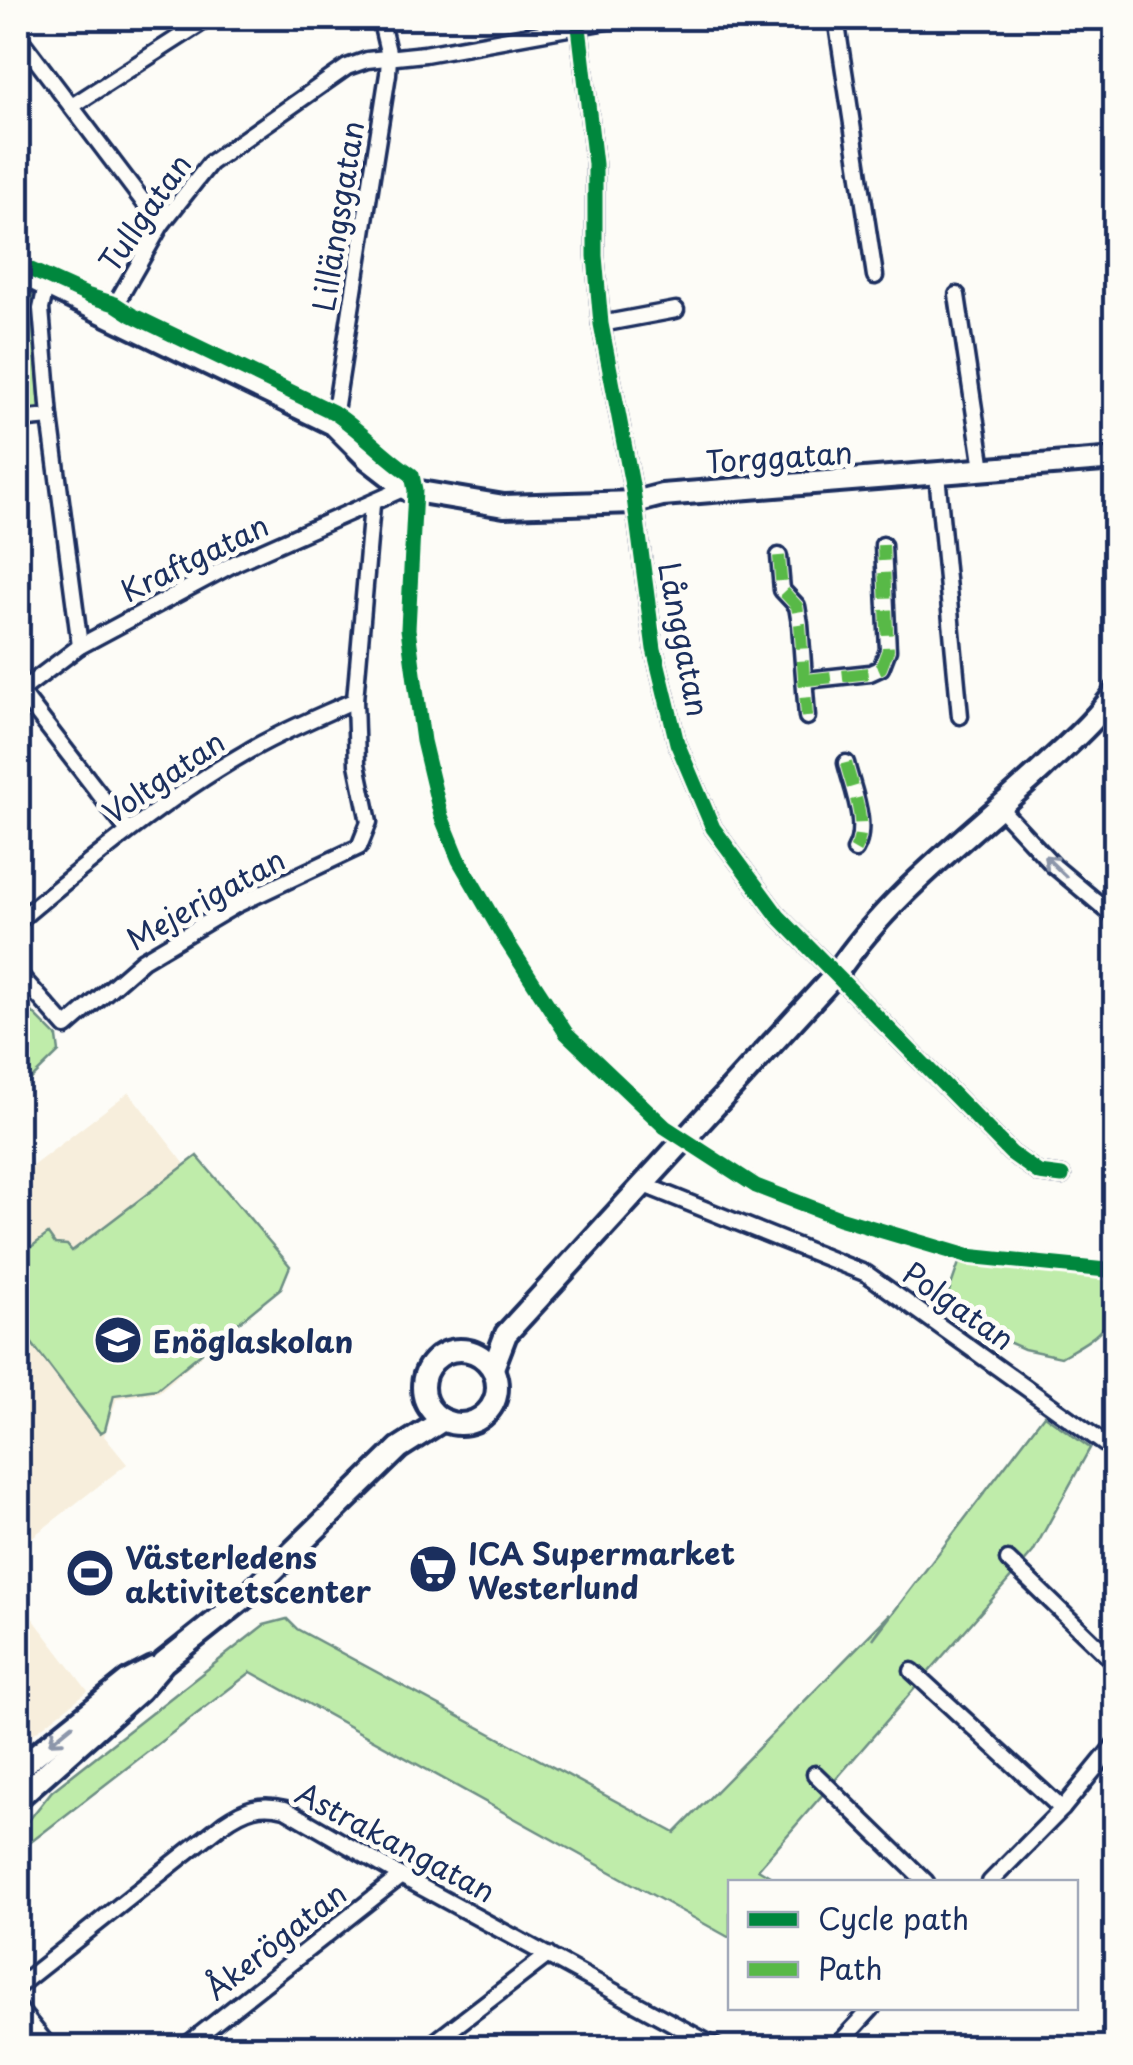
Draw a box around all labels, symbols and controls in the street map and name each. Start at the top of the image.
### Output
street label: Lillängsgatan [300,117,374,315]
street label: Tullgatan [87,144,201,280]
street label: Torggatan [704,428,854,484]
street label: Kraftgatan [112,502,276,612]
street label: Långgatan [648,558,722,720]
street label: Voltgatan [93,719,233,833]
street label: Mejerigatan [117,836,293,960]
one-way arrow [1043,855,1068,878]
street label: Polgatan [894,1250,1024,1360]
school or university icon: Enöglaskolan [92,1314,144,1366]
place label: Enöglaskolan [153,1318,353,1363]
place label: ICA Supermarket Westerlund [468,1530,735,1609]
place label: Västerledens aktivitetscenter [125,1534,372,1613]
supermarket icon: ICA Supermarket Westerlund [407,1543,459,1595]
sports icon: Västerledens aktivitetscenter [64,1547,116,1599]
one-way arrow [49,1723,75,1745]
street label: Astrakangatan [288,1769,504,1913]
street label: Åkerögatan [195,1870,355,2010]
legend [728,1880,1078,2010]
text: Cycle path [818,1895,969,1940]
text: Path [818,1945,883,1990]

